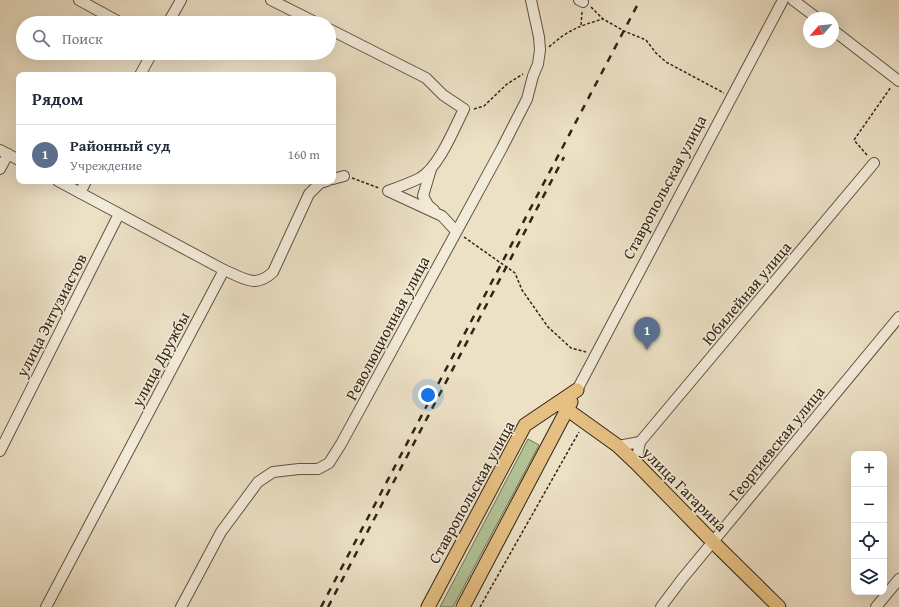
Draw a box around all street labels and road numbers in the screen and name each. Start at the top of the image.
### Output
street label: Ставропольская улица [616,110,712,263]
street label: Юбилейная улица [695,236,797,350]
street label: улица Энтузиастов [9,249,93,382]
street label: Революционная улица [339,251,435,404]
street label: улица Дружбы [124,307,195,412]
street label: Георгиевская улица [722,380,830,506]
street label: Ставропольская улица [422,416,520,568]
street label: улица Гагарина [636,440,733,537]

